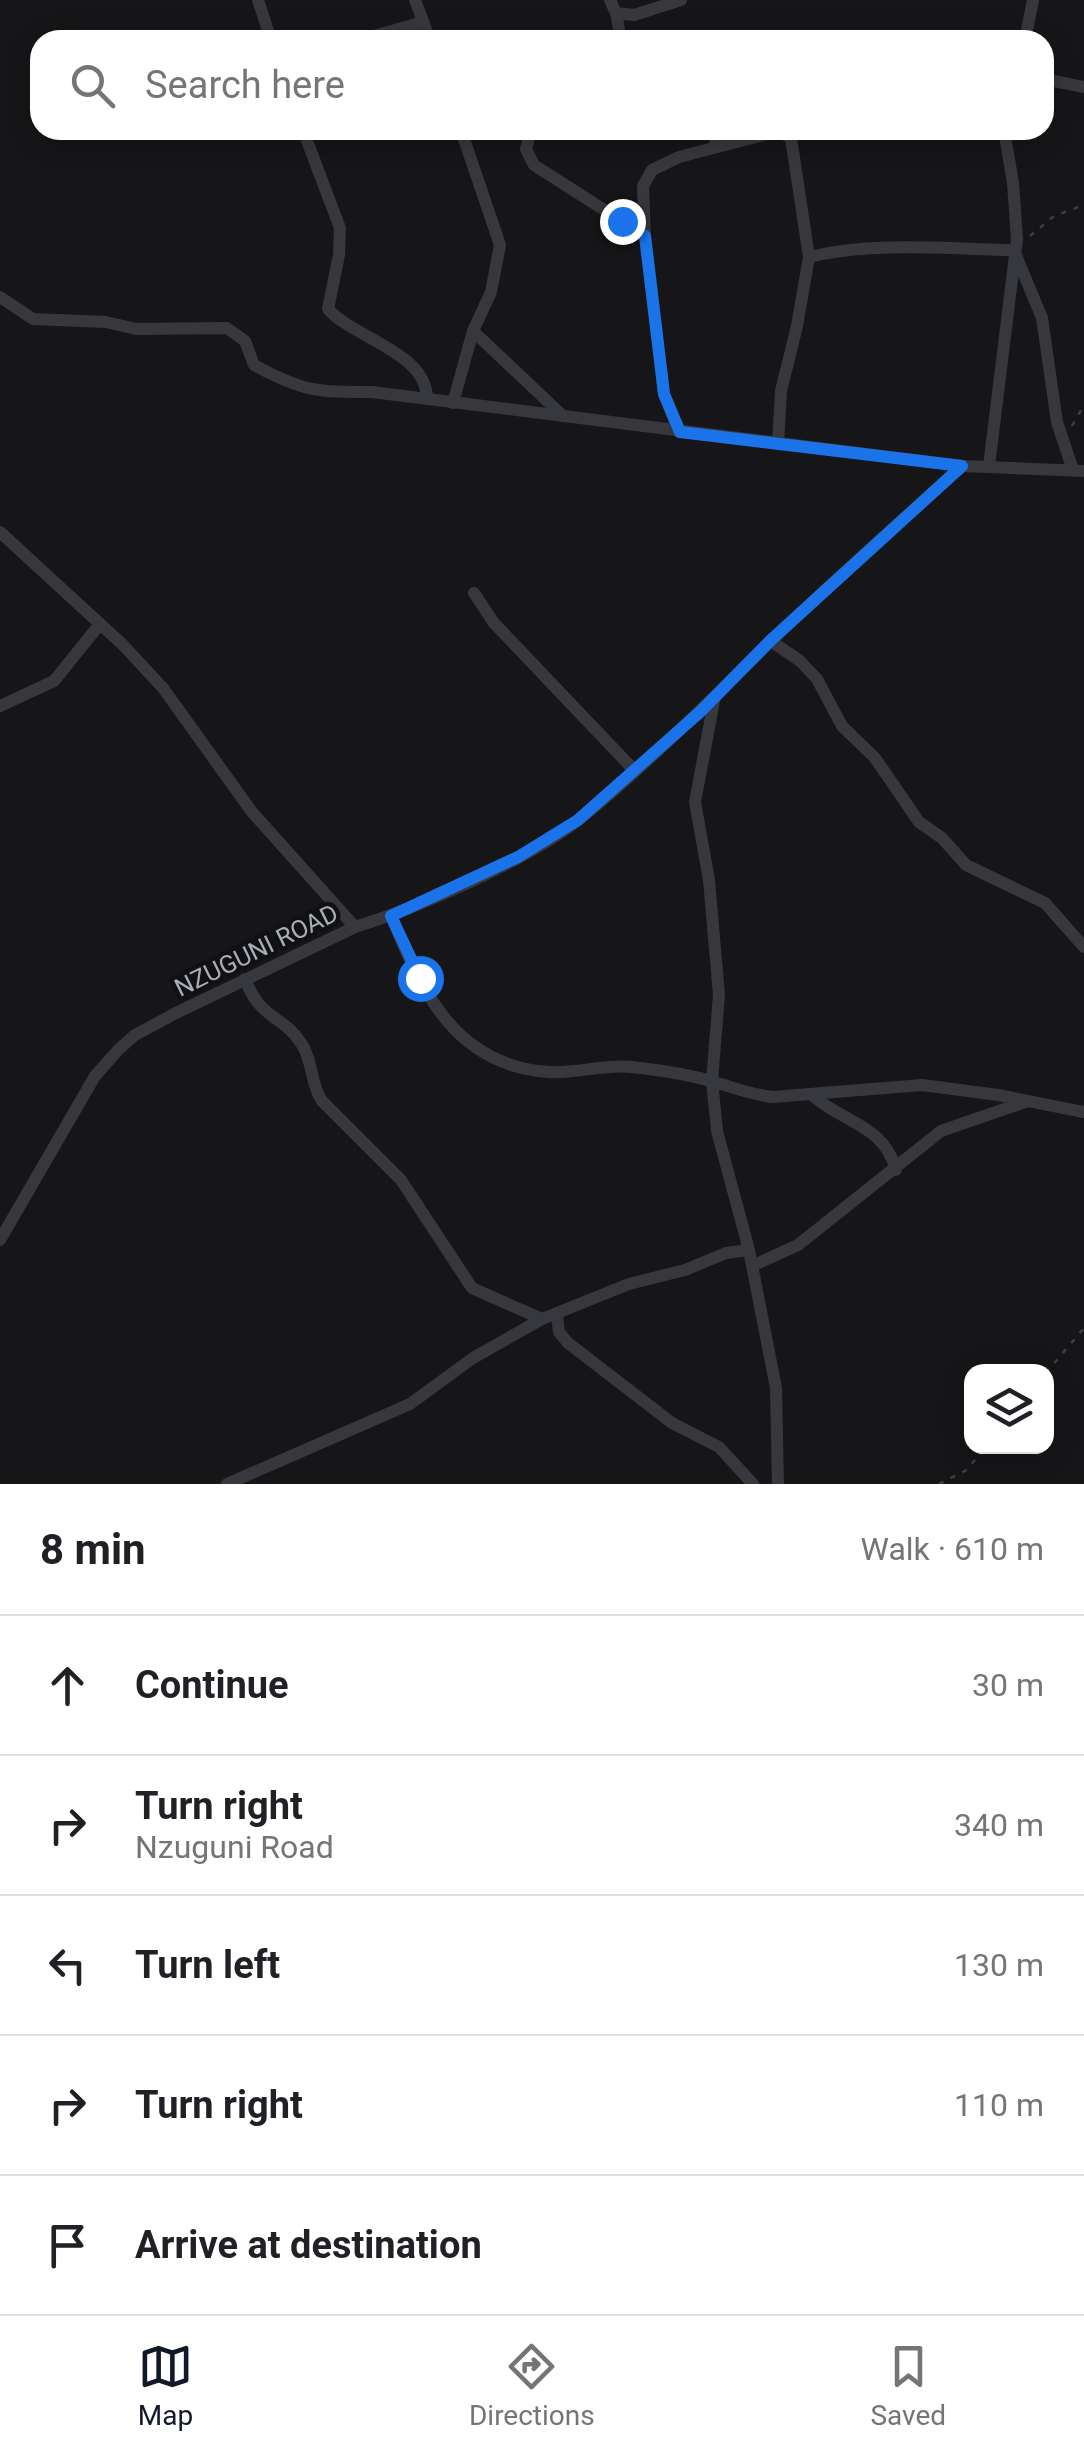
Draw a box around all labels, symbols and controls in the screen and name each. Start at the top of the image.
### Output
search box [30,30,1054,140]
icon: search [65,58,120,113]
text: Search here [145,63,345,107]
route end [600,199,646,245]
street label: NZUGUNI ROAD [170,898,343,1003]
route start [398,956,444,1002]
map controls [964,1364,1054,1454]
button: layers [964,1364,1054,1454]
text: 8 min [40,1525,146,1574]
text: Walk · 610 m [861,1530,1044,1568]
icon: ahead [40,1658,95,1713]
text: Continue [135,1663,289,1707]
text: 30 m [972,1666,1044,1704]
text: Turn right [135,1784,303,1828]
icon: right [40,1798,95,1853]
text: 340 m [954,1806,1044,1844]
text: Nzuguni Road [135,1828,334,1866]
icon: left [40,1938,95,1993]
text: Turn left [135,1943,280,1987]
text: 130 m [954,1946,1044,1984]
icon: right [40,2078,95,2133]
text: Turn right [135,2083,303,2127]
text: 110 m [954,2086,1044,2124]
icon: arrive [40,2218,95,2273]
text: Arrive at destination [135,2223,482,2267]
tab: Map [138,2339,193,2432]
tab: Directions [469,2339,595,2432]
tab: Saved [870,2339,946,2432]

